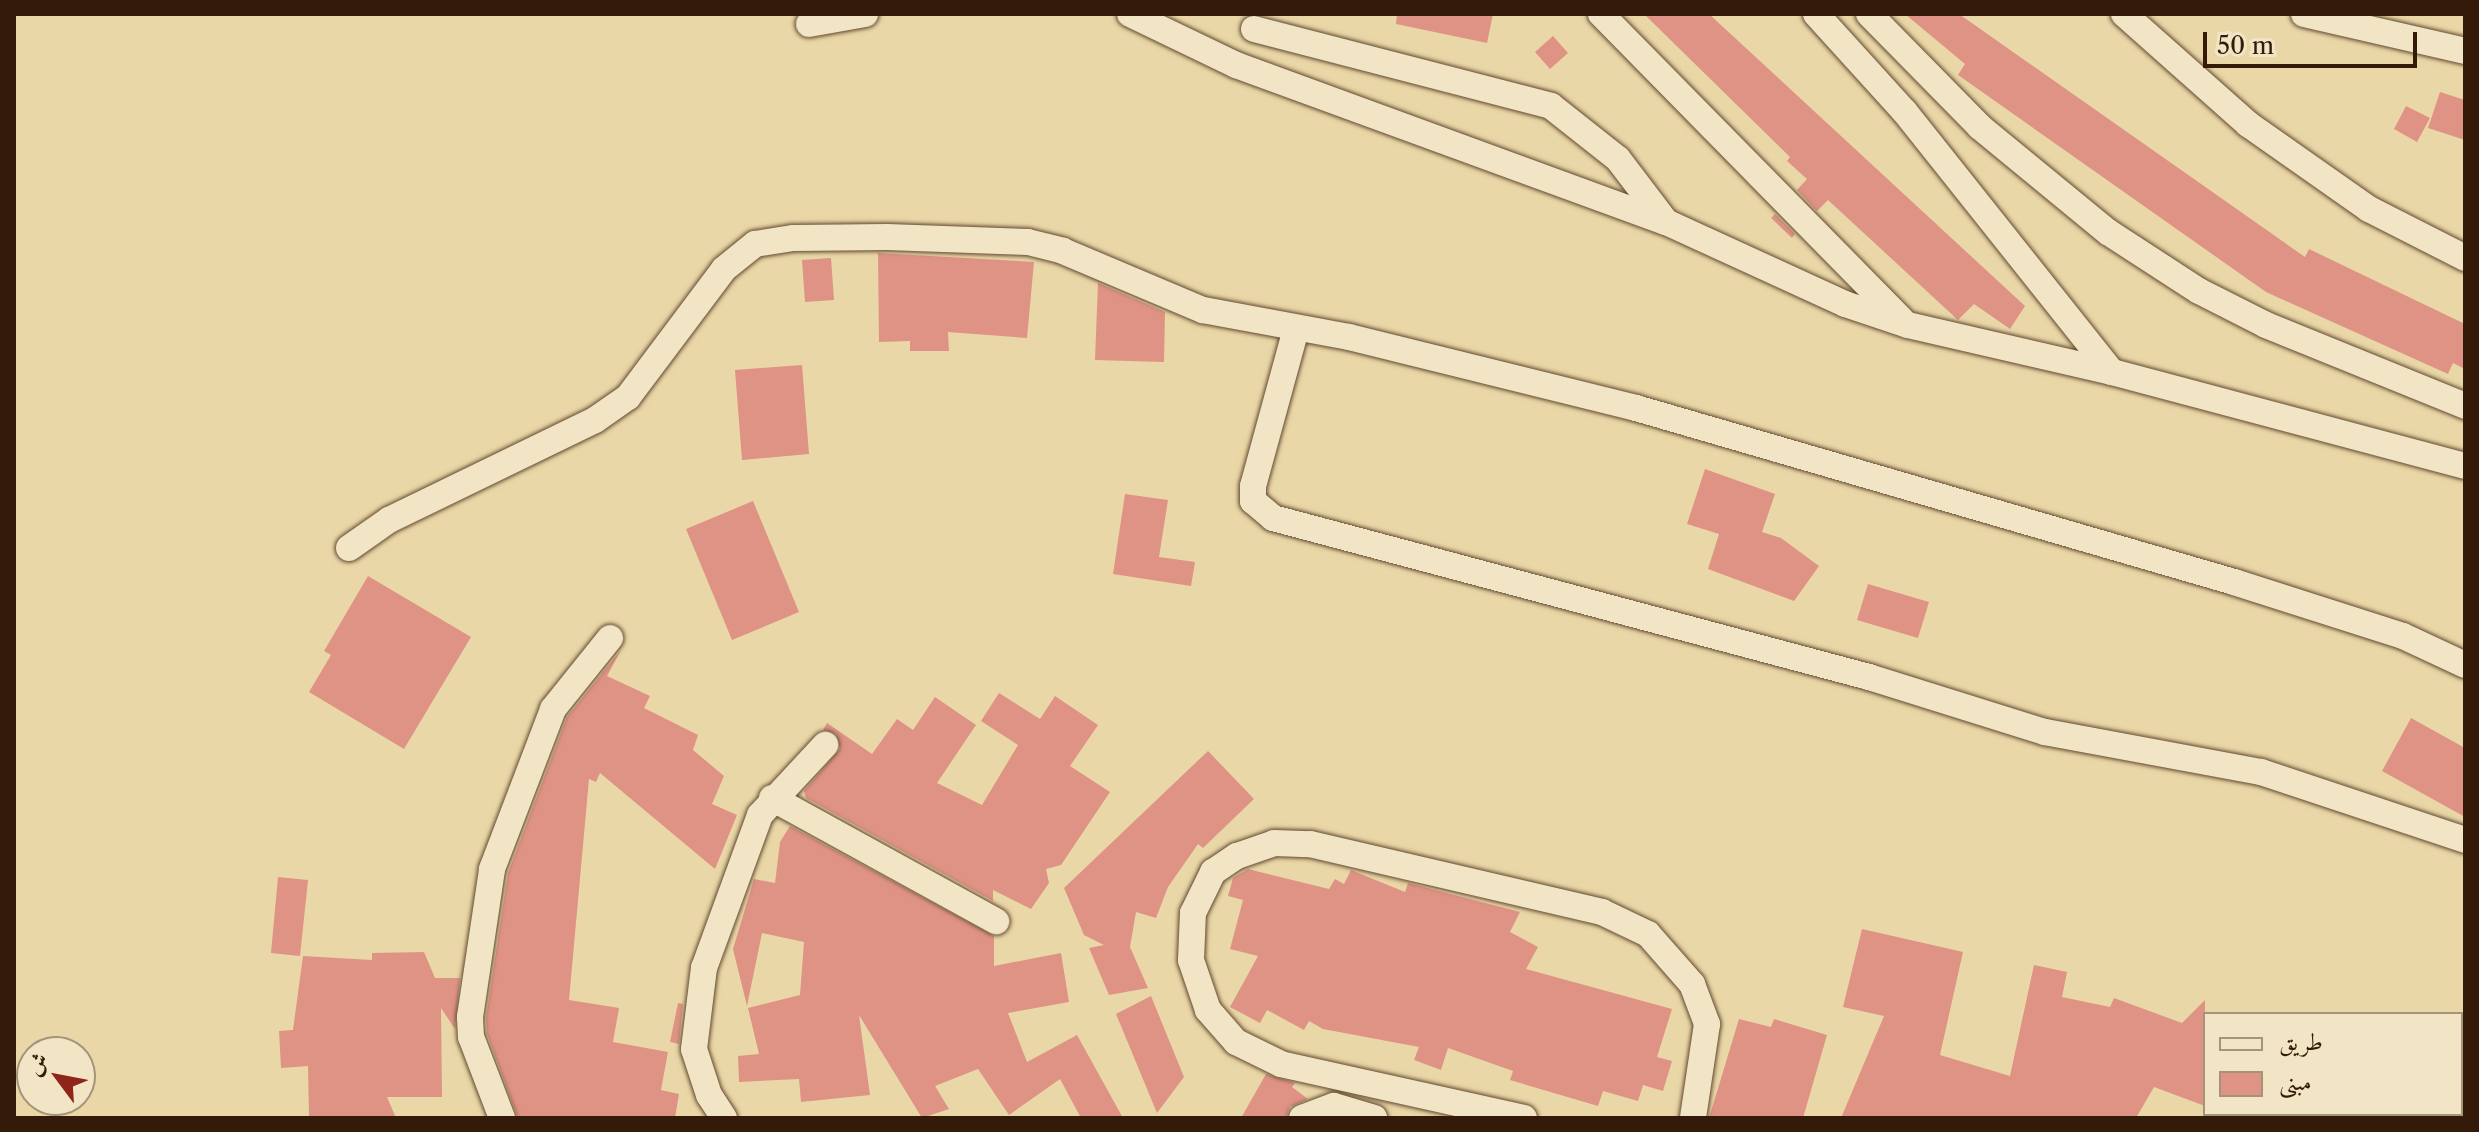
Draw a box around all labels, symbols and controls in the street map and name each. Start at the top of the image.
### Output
scale bar [2207,16,2421,66]
text: 50 m [2217,31,2274,60]
legend [2203,1012,2463,1116]
text: طريق [2279,1027,2323,1056]
north arrow [16,1036,96,1116]
text: ش [20,1048,54,1080]
text: مبنى [2279,1067,2312,1096]

